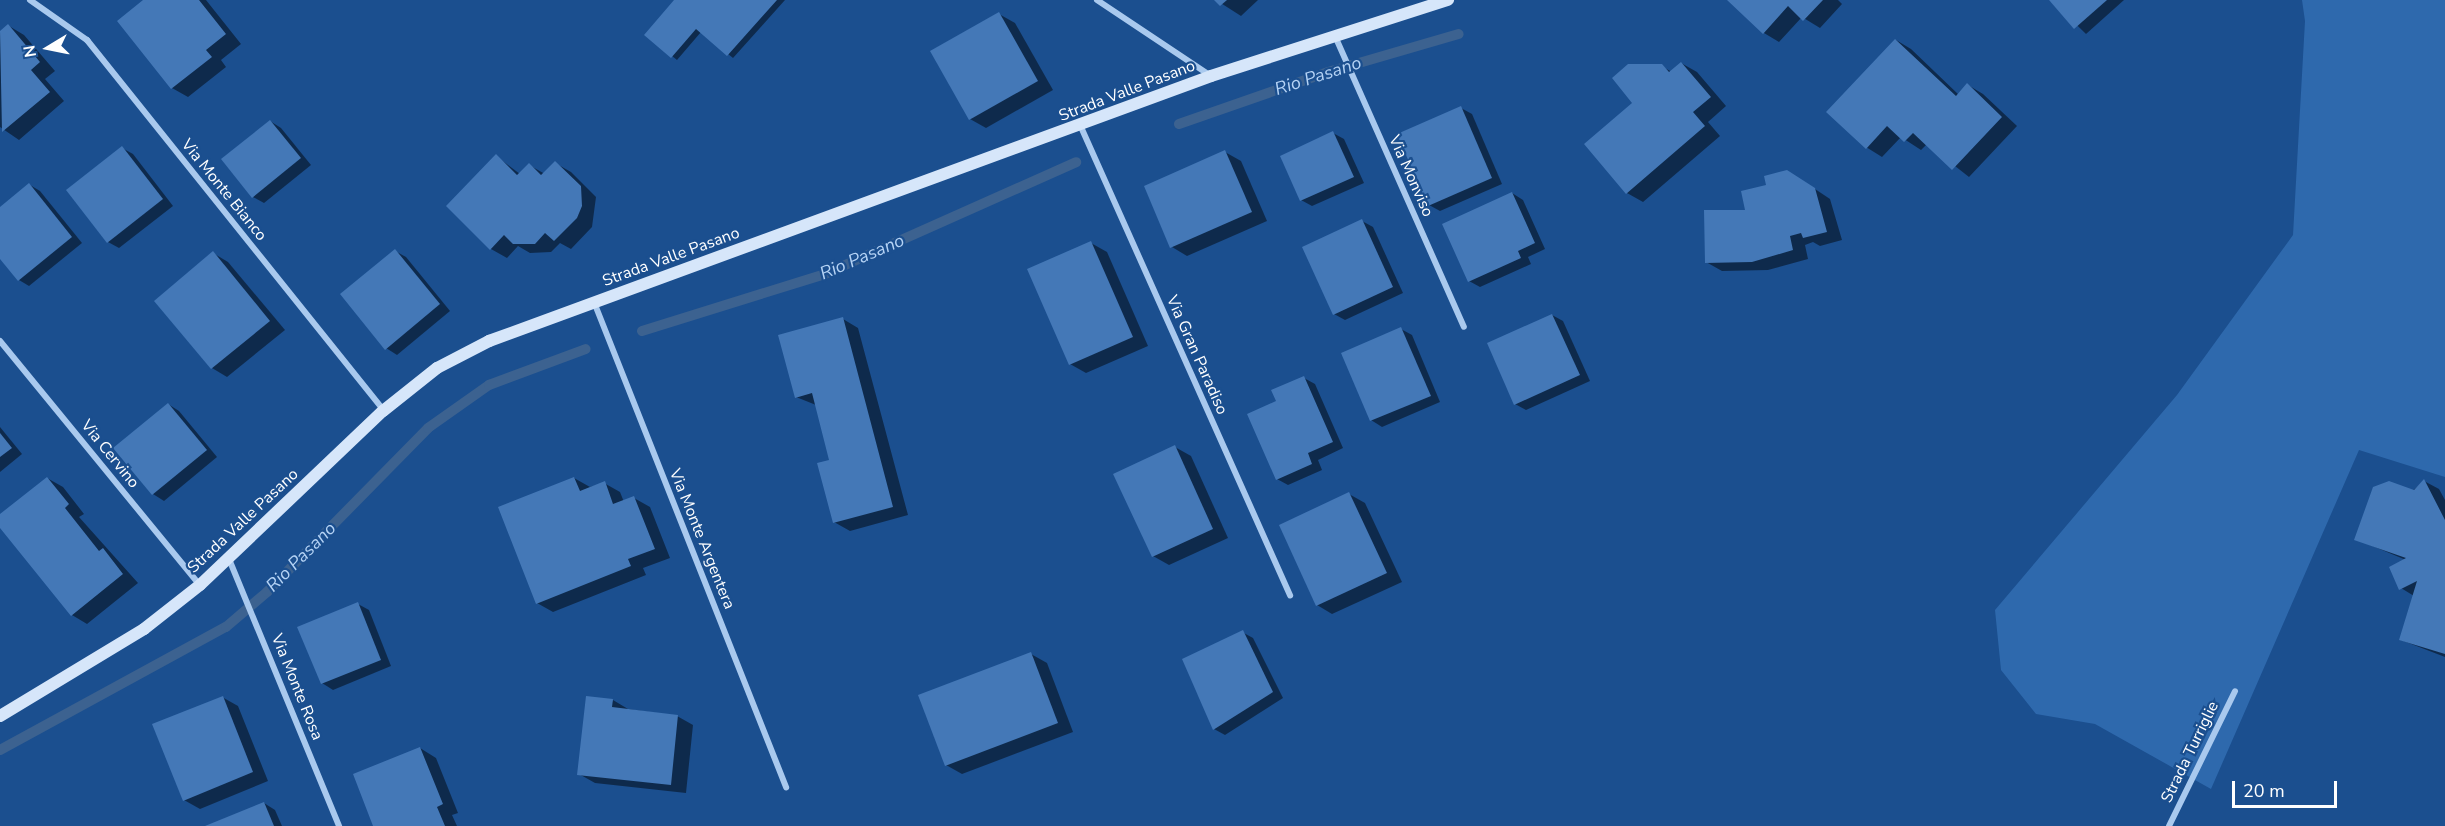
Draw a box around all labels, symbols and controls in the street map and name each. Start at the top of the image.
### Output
north arrow [18,18,78,78]
text: N [18,43,42,59]
water label: Rio Pasano [1272,52,1364,100]
street label: Strada Valle Pasano [1056,56,1198,126]
street label: Via Monviso [1384,132,1438,220]
street label: Via Monte Bianco [177,135,271,245]
street label: Strada Valle Pasano [600,223,742,291]
water label: Rio Pasano [816,230,908,284]
street label: Via Gran Paradiso [1162,293,1232,417]
street label: Via Cervino [77,416,143,492]
street label: Strada Valle Pasano [184,465,302,577]
street label: Via Monte Argentera [665,466,739,612]
water label: Rio Pasano [262,518,340,596]
street label: Via Monte Rosa [267,631,327,743]
street label: Strada Turriglie [2157,698,2223,806]
scale bar [2235,769,2340,807]
text: 20 m [2243,779,2285,803]

